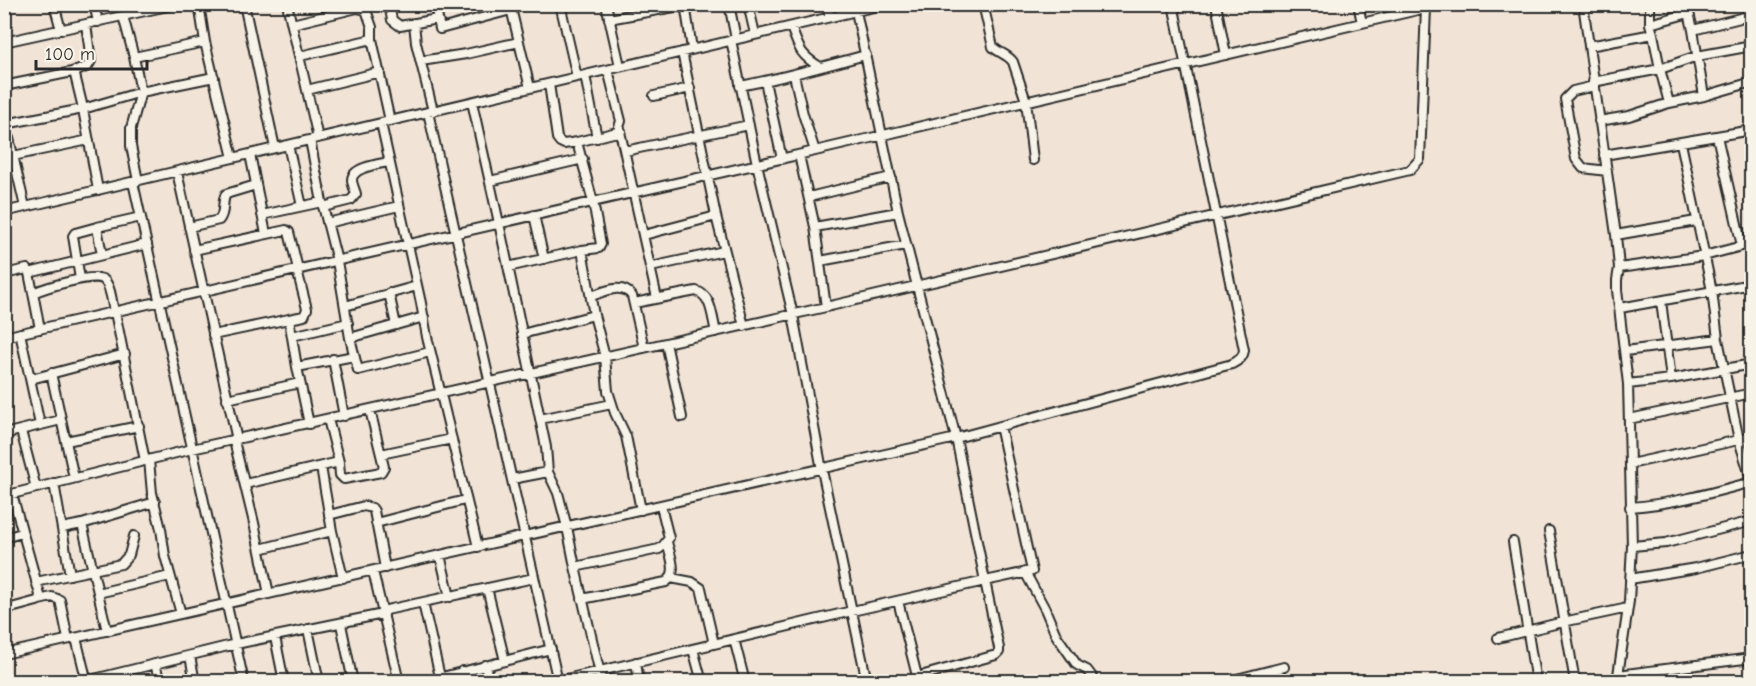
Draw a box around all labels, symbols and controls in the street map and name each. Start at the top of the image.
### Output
scale bar [36,33,147,71]
text: 100 m [45,44,95,65]

